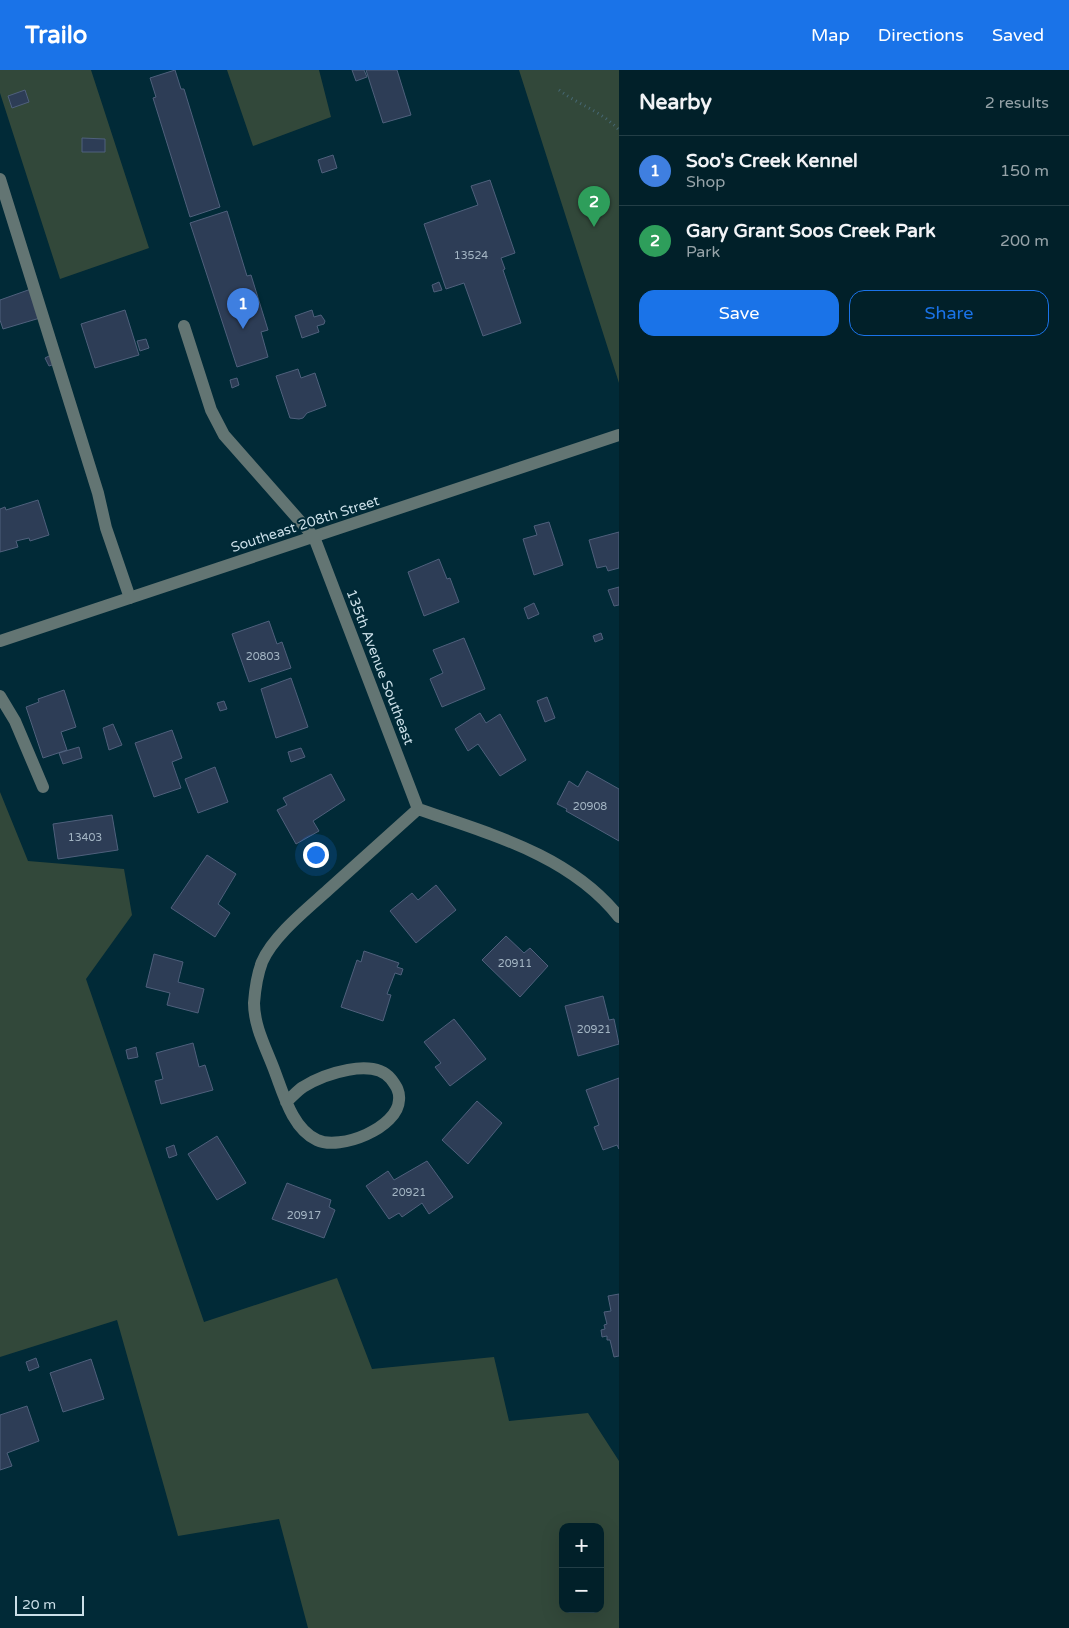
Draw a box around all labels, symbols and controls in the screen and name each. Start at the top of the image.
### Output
text: Trailo [25,21,87,50]
text: Map [811,24,850,46]
text: Directions [878,24,964,46]
text: Saved [992,24,1044,46]
text: Nearby [639,90,712,115]
text: 2 results [985,93,1049,113]
text: Soo's Creek Kennel [686,150,858,172]
text: 1 [650,161,660,181]
text: 150 m [1000,161,1049,181]
text: Shop [686,172,725,192]
pin: 2 [578,186,610,227]
text: Gary Grant Soos Creek Park [686,220,936,242]
text: 2 [650,231,660,251]
text: 200 m [1000,231,1049,251]
text: Park [686,242,720,262]
house number: 13524 [454,249,488,262]
pin: 1 [227,288,259,329]
button: Save [639,290,839,336]
button: Share [849,290,1049,336]
street label: Southeast 208th Street [229,492,382,556]
street label: 135th Avenue Southeast [343,587,418,748]
house number: 20803 [246,650,280,663]
house number: 20908 [573,800,607,813]
house number: 13403 [68,831,102,844]
your location [303,842,329,868]
house number: 20911 [498,957,532,970]
house number: 20921 [577,1023,611,1036]
house number: 20921 [392,1186,426,1199]
house number: 20917 [287,1209,321,1222]
map controls [559,1523,604,1613]
button: + [559,1523,604,1568]
button: − [559,1568,604,1613]
scale bar [15,1593,84,1616]
text: 20 m [22,1596,56,1613]

